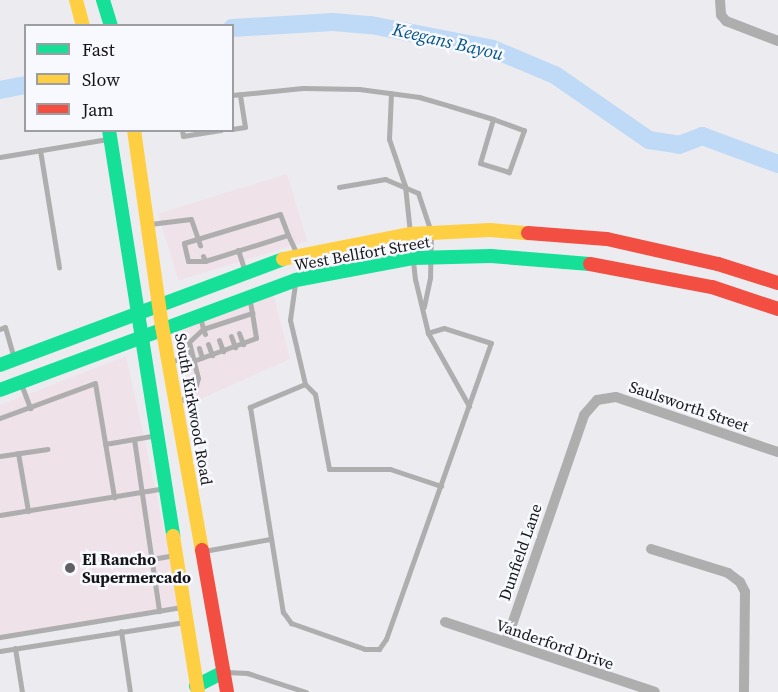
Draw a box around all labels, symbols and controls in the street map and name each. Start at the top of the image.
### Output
water label: Keegans Bayou [391,19,505,65]
legend [24,24,234,132]
text: Fast [82,37,115,62]
text: Slow [82,67,120,92]
text: Jam [82,97,114,122]
street label: West Bellfort Street [293,232,431,274]
street label: South Kirkwood Road [171,332,217,486]
street label: Saulsworth Street [627,377,751,435]
street label: Dunfield Lane [494,501,546,603]
place label: El Rancho Supermercado [82,549,191,587]
marker: El Rancho Supermercado [63,561,77,575]
street label: Vanderford Drive [494,615,616,673]

